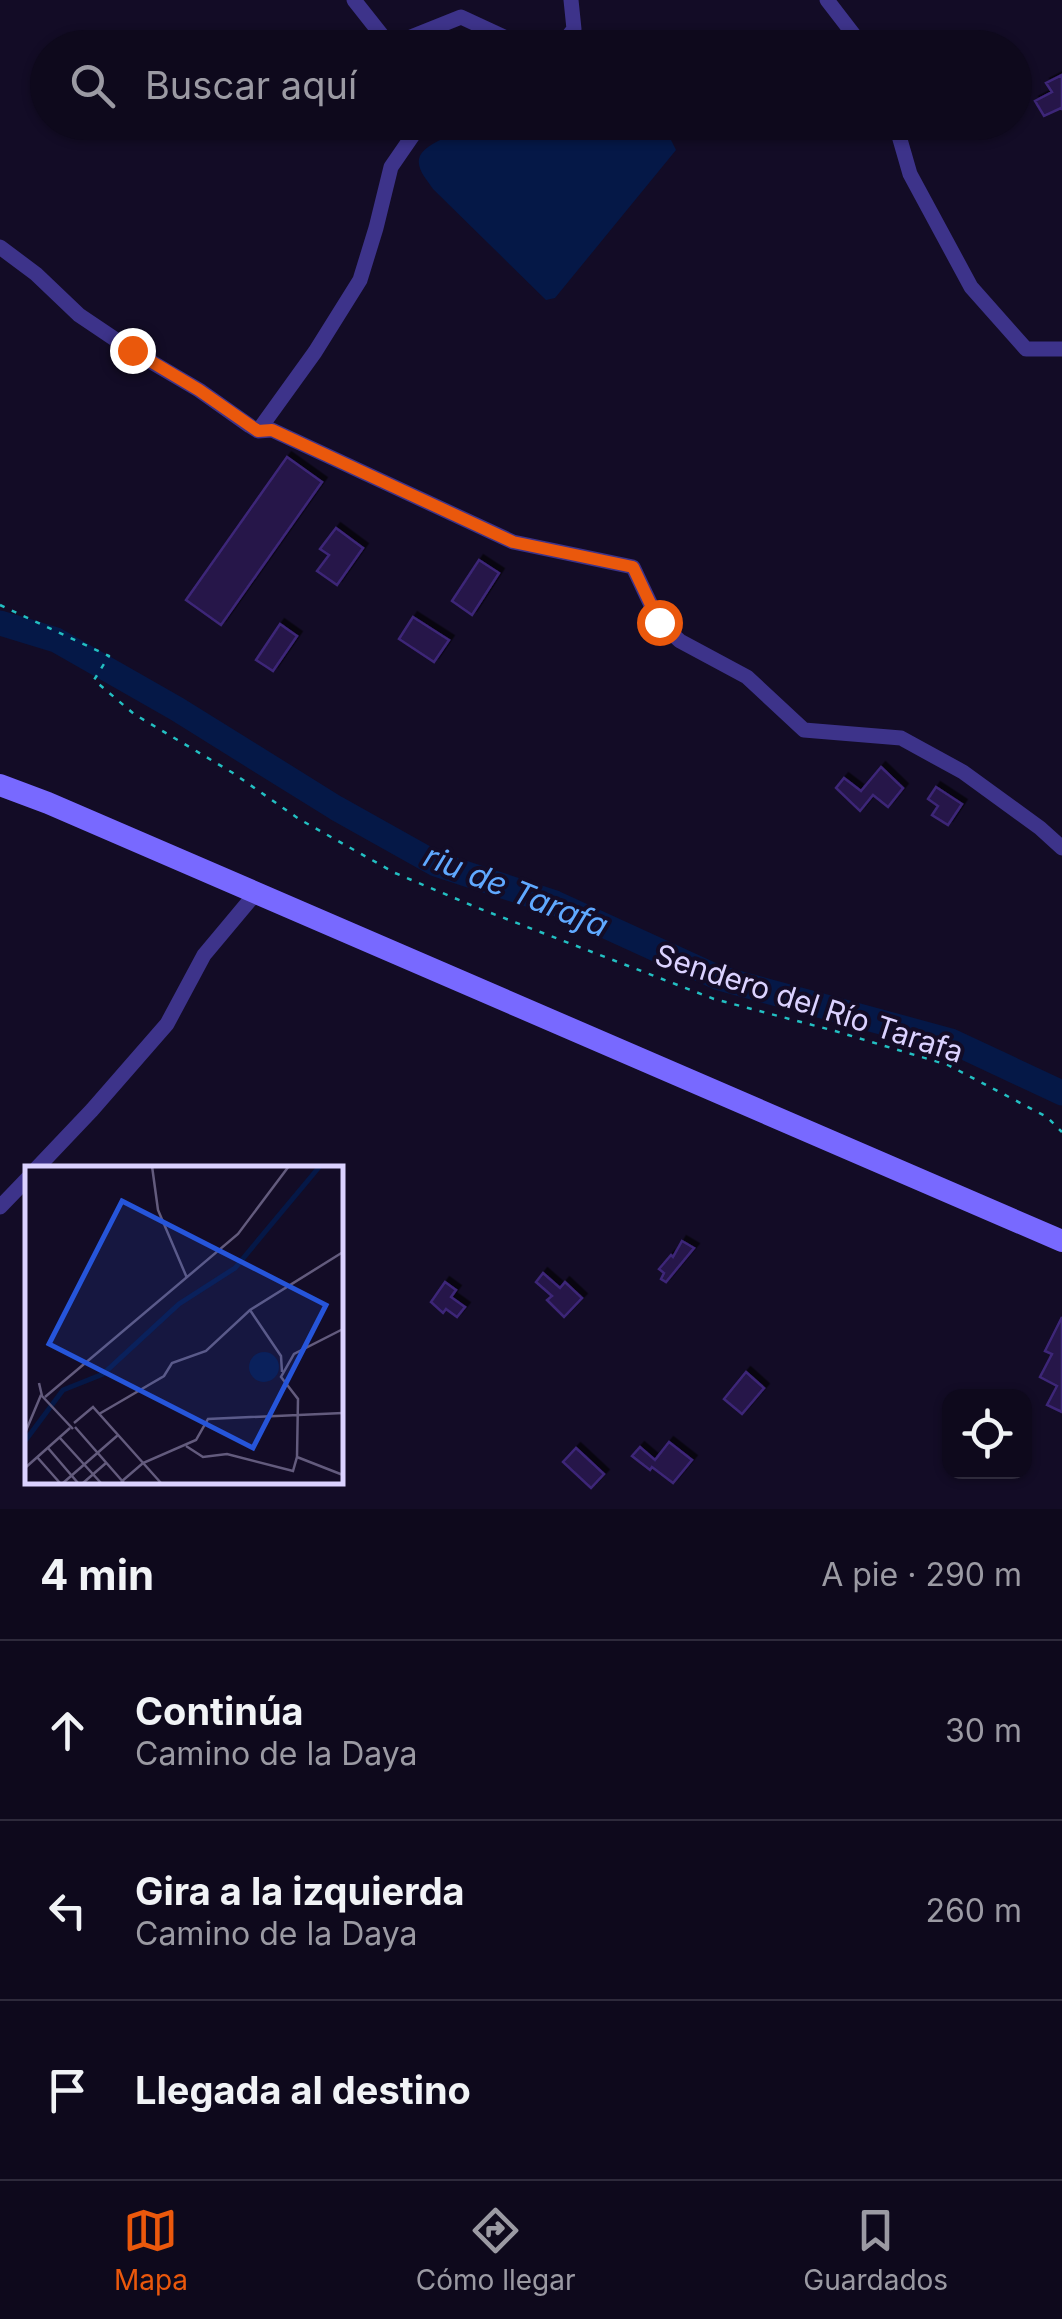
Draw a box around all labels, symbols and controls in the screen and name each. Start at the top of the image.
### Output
search box [30,30,1032,140]
icon: search [65,58,120,113]
text: Buscar aquí [145,62,357,108]
route end [110,328,156,374]
route start [637,600,683,646]
water label: riu de Tarafa [419,836,614,945]
street label: Sendero del Río Tarafa [651,936,968,1070]
inset map [25,1166,342,1484]
map controls [942,1389,1032,1479]
button: locate [942,1389,1032,1479]
text: 4 min [40,1549,154,1600]
text: A pie · 290 m [821,1555,1022,1594]
text: Continúa [135,1688,304,1734]
icon: ahead [40,1703,95,1758]
text: 30 m [945,1711,1022,1750]
text: Camino de la Daya [135,1734,418,1773]
text: Gira a la izquierda [135,1868,465,1914]
icon: left [40,1883,95,1938]
text: 260 m [925,1891,1022,1930]
text: Camino de la Daya [135,1914,418,1953]
icon: arrive [40,2063,95,2118]
text: Llegada al destino [135,2067,471,2113]
tab: Mapa [114,2203,188,2297]
tab: Cómo llegar [416,2203,576,2297]
tab: Guardados [803,2203,948,2297]

